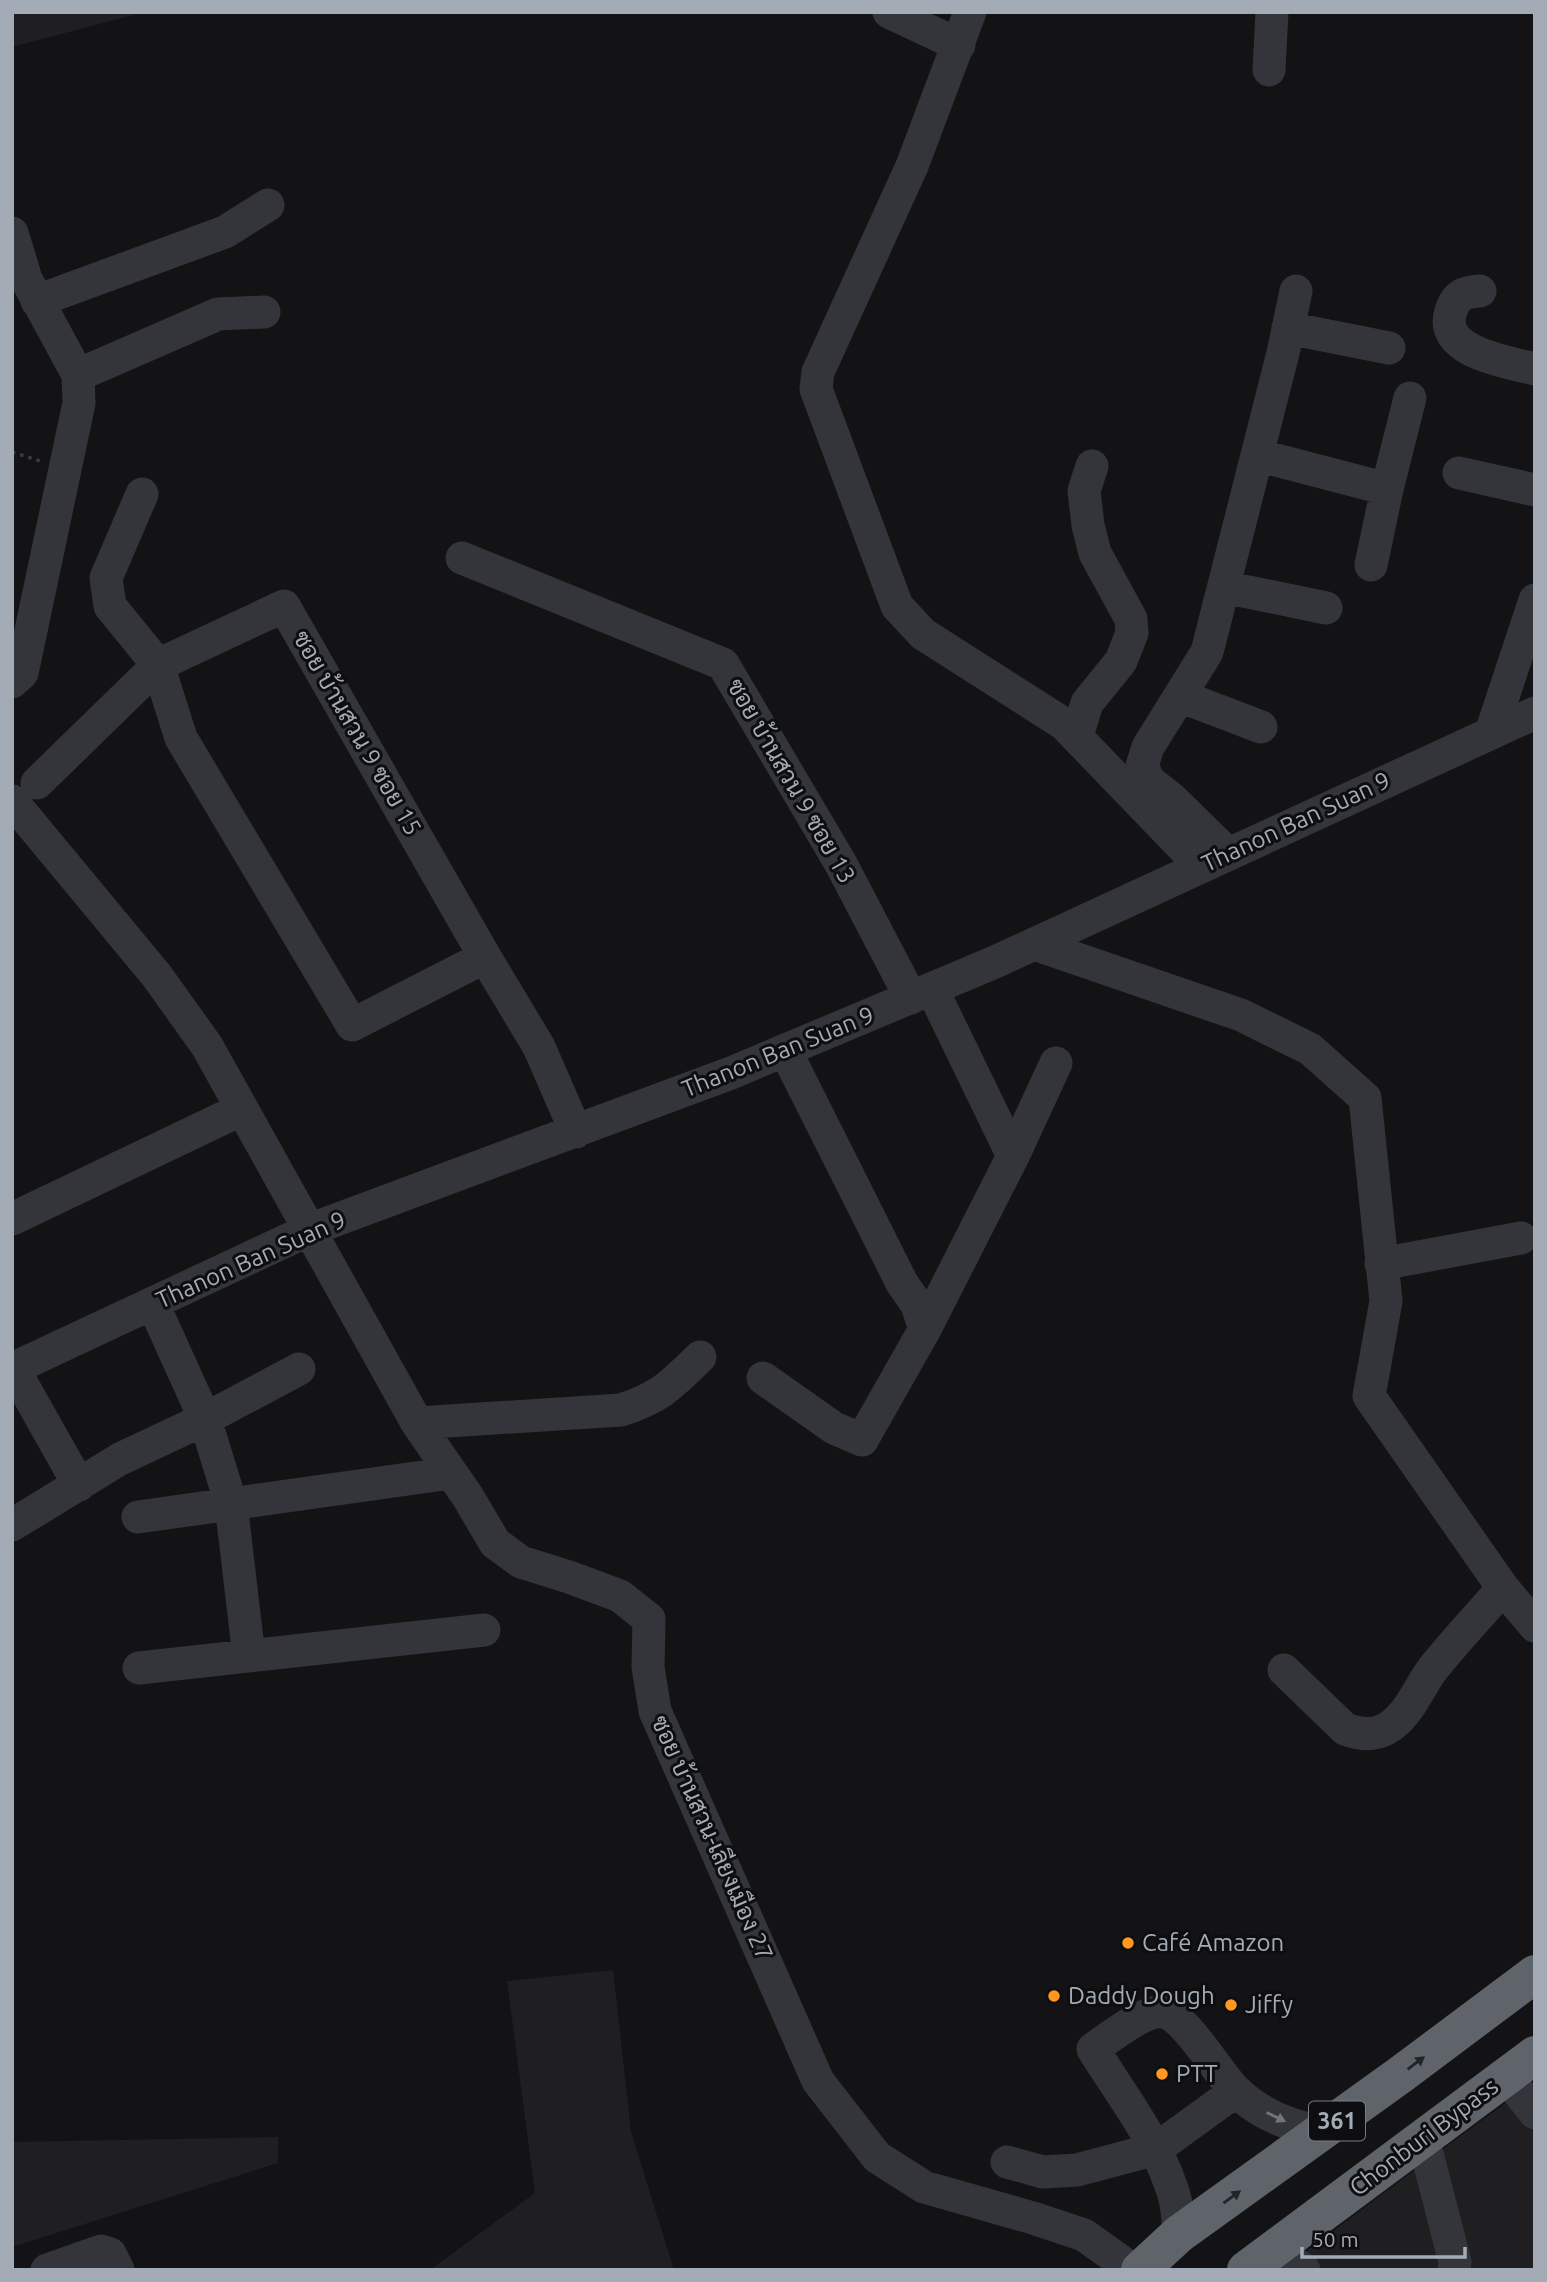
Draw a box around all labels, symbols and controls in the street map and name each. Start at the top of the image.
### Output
street label: ซอย บ้านสวน 9 ซอย 15 [288,625,428,840]
street label: ซอย บ้านสวน 9 ซอย 13 [722,673,862,888]
street label: Thanon Ban Suan 9 [1197,766,1394,877]
street label: Thanon Ban Suan 9 [678,1001,878,1102]
street label: Thanon Ban Suan 9 [152,1206,350,1313]
street label: ซอย บ้านสวน-เลียงเมือง 27 [646,1711,780,1964]
place label: Café Amazon [1142,1929,1284,1956]
marker: Café Amazon [1120,1935,1136,1951]
place label: Daddy Dough [1068,1982,1215,2009]
marker: Daddy Dough [1046,1988,1062,2004]
place label: Jiffy [1245,1991,1293,2018]
marker: Jiffy [1223,1997,1239,2013]
one-way arrow [1407,2057,1425,2071]
place label: PTT [1176,2060,1218,2087]
marker: PTT [1154,2066,1170,2082]
street label: Chonburi Bypass [1344,2072,1503,2201]
road number: 361 [1309,2102,1365,2140]
one-way arrow [1266,2112,1286,2123]
one-way arrow [1223,2190,1241,2204]
scale bar [1302,2216,1465,2260]
text: 50 m [1312,2227,1359,2251]

